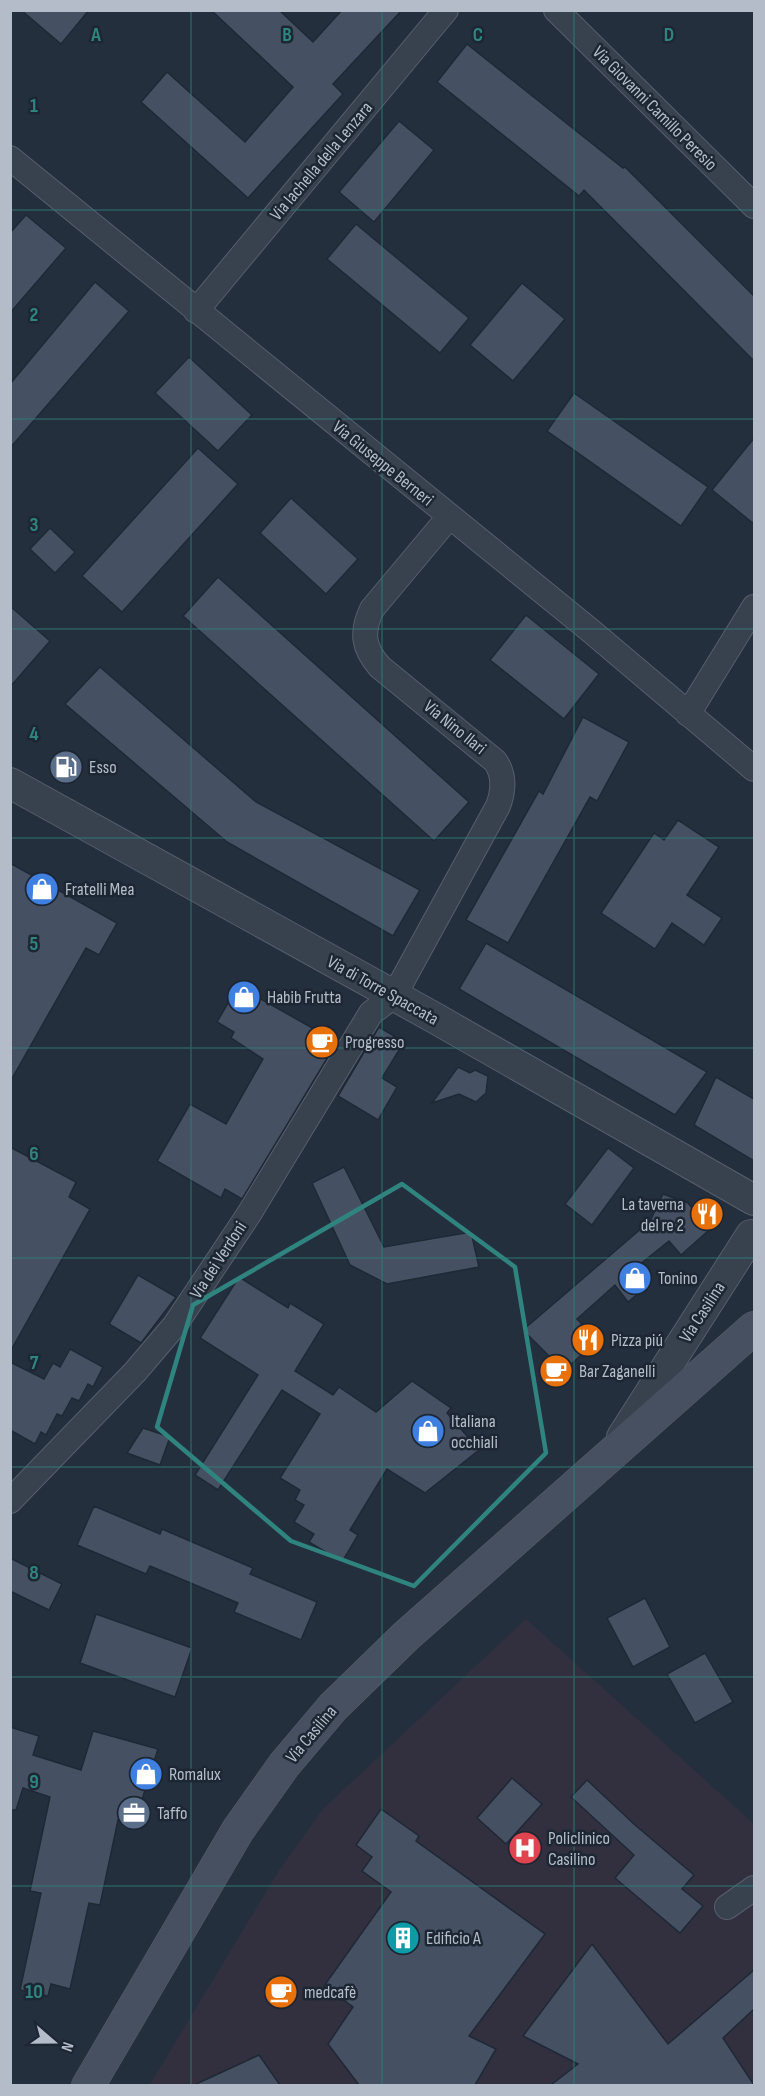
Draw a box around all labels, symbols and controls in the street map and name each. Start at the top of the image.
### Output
text: A [90,23,101,47]
text: B [282,23,292,47]
text: C [473,23,483,47]
text: D [664,23,674,47]
street label: Via Giovanni Camillo Peresio [588,42,721,175]
text: 1 [30,94,38,118]
street label: Via Iachella della Lenzara [266,98,377,225]
text: 2 [30,303,38,327]
street label: Via Giuseppe Berneri [328,416,437,510]
text: 3 [30,513,39,537]
street label: Via Nino Ilari [419,696,490,759]
text: 4 [29,722,39,746]
fuel station icon: Esso [48,749,84,785]
place label: Esso [89,757,117,778]
shop icon: Fratelli Mea [24,871,60,907]
place label: Fratelli Mea [65,879,134,900]
text: 5 [30,932,39,956]
street label: Via di Torre Spaccata [323,951,442,1030]
shop icon: Habib Frutta [226,979,262,1015]
place label: Habib Frutta [267,987,342,1008]
cafe icon: Progresso [304,1024,340,1060]
place label: Progresso [345,1032,404,1053]
text: 6 [29,1142,39,1166]
place label: La taverna del re 2 [622,1194,684,1236]
restaurant icon: La taverna del re 2 [689,1196,725,1232]
street label: Via dei Verdoni [186,1218,251,1303]
shop icon: Tonino [617,1260,653,1296]
place label: Tonino [658,1268,698,1289]
street label: Via Casilina [675,1278,730,1347]
restaurant icon: Pizza piú [570,1322,606,1358]
place label: Pizza piú [611,1330,663,1351]
text: 7 [30,1351,39,1375]
cafe icon: Bar Zaganelli [538,1353,574,1389]
place label: Bar Zaganelli [579,1361,655,1382]
place label: Italiana occhiali [451,1411,498,1453]
shop icon: Italiana occhiali [410,1413,446,1449]
text: 8 [29,1561,39,1585]
street label: Via Casilina [281,1701,341,1767]
shop icon: Romalux [128,1756,164,1792]
place label: Romalux [169,1764,221,1785]
text: 9 [29,1770,39,1794]
office icon: Taffo [116,1795,152,1831]
place label: Taffo [157,1803,187,1824]
place label: Policlinico Casilino [548,1828,610,1870]
hospital icon: Policlinico Casilino [507,1830,543,1866]
building icon: Edificio A [385,1920,421,1956]
place label: Edificio A [426,1928,481,1949]
cafe icon: medcafè [263,1974,299,2010]
text: 10 [25,1980,43,2004]
place label: medcafè [304,1982,356,2003]
north arrow [24,2012,84,2072]
text: N [56,2039,77,2054]

